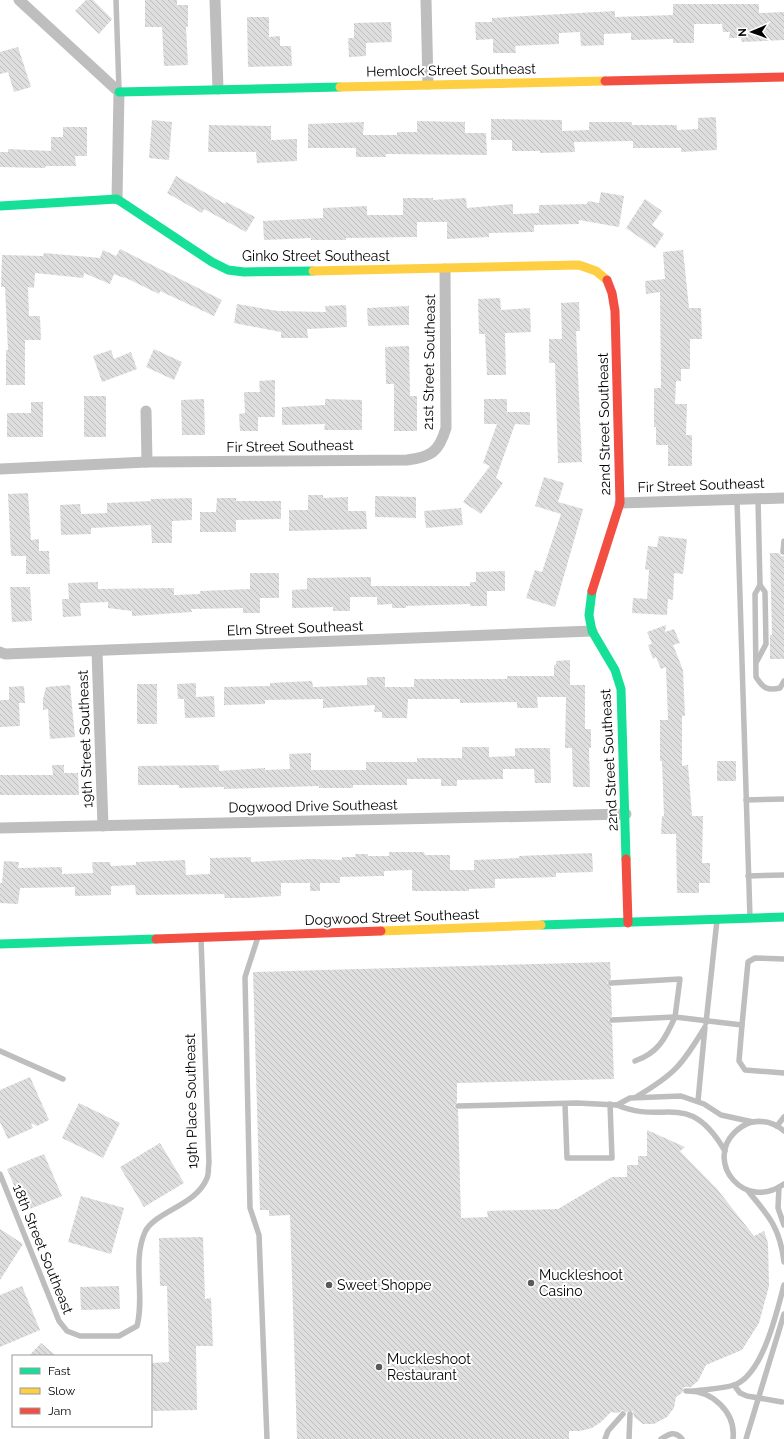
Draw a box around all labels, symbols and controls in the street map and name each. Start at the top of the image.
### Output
north arrow [732,12,772,52]
text: N [736,28,749,37]
street label: Hemlock Street Southeast [366,61,536,79]
street label: Ginko Street Southeast [242,248,390,264]
street label: 21st Street Southeast [420,294,438,430]
street label: 22nd Street Southeast [595,352,613,495]
street label: Fir Street Southeast [226,437,354,455]
street label: Fir Street Southeast [637,475,765,495]
street label: Elm Street Southeast [227,618,364,638]
street label: 19th Street Southeast [75,669,95,808]
street label: 22nd Street Southeast [597,688,621,832]
street label: Dogwood Drive Southeast [228,797,398,815]
street label: Dogwood Street Southeast [304,906,480,928]
street label: 19th Place Southeast [182,1033,200,1169]
street label: 18th Street Southeast [10,1182,76,1316]
place label: Muckleshoot Casino [539,1267,623,1299]
place label: Sweet Shoppe [337,1277,432,1293]
marker: Muckleshoot Casino [526,1278,536,1288]
marker: Sweet Shoppe [324,1280,334,1290]
place label: Muckleshoot Restaurant [387,1351,471,1383]
legend [12,1355,152,1427]
marker: Muckleshoot Restaurant [374,1362,384,1372]
text: Fast [48,1364,71,1378]
text: Slow [48,1384,75,1398]
text: Jam [48,1404,71,1418]

